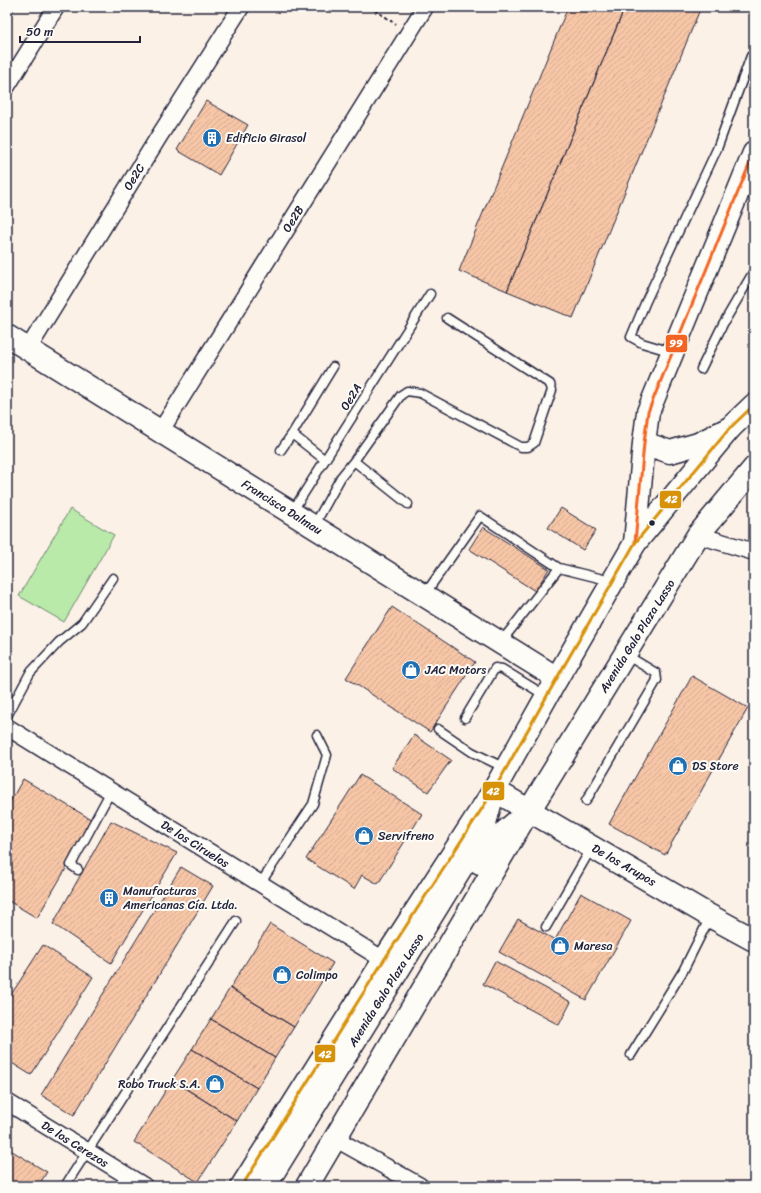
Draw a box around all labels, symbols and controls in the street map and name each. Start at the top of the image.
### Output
scale bar [20,18,140,44]
text: 50 m [26,21,53,43]
building icon: Edificio Girasol [201,127,223,149]
place label: Edificio Girasol [226,127,307,149]
street label: Oe2C [117,159,151,195]
street label: Oe2B [276,201,310,237]
line badge: 99 [665,334,688,353]
text: 99 [669,334,683,353]
street label: Oe2A [334,379,368,415]
street label: Francisco Dalmau [237,473,327,541]
line badge: 42 [659,490,682,509]
text: 42 [663,490,678,509]
unlabelled marker [647,518,657,528]
street label: Avenida Galo Plaza Lasso [592,575,681,698]
shop icon: JAC Motors [400,659,422,681]
place label: JAC Motors [424,659,486,681]
shop icon: DS Store [667,755,689,777]
place label: DS Store [692,755,739,777]
line badge: 42 [482,781,505,801]
text: 42 [485,782,500,801]
street label: De los Ciruelos [156,814,234,874]
shop icon: Servifreno [353,825,375,847]
place label: Servifreno [378,825,434,847]
street label: De los Arupos [587,838,661,893]
place label: Manufacturas Americanas Cía. Ltda. [122,880,238,916]
building icon: Manufacturas Americanas Cía. Ltda. [98,887,120,909]
street label: Avenida Galo Plaza Lasso [341,929,430,1052]
shop icon: Maresa [549,935,571,957]
place label: Maresa [574,935,612,957]
shop icon: Colimpo [271,964,293,986]
place label: Colimpo [296,964,338,986]
line badge: 42 [314,1044,336,1063]
text: 42 [317,1045,332,1064]
place label: Robo Truck S.A. [118,1073,201,1095]
shop icon: Robo Truck S.A. [204,1073,226,1095]
street label: De los Cerezos [37,1114,114,1174]

